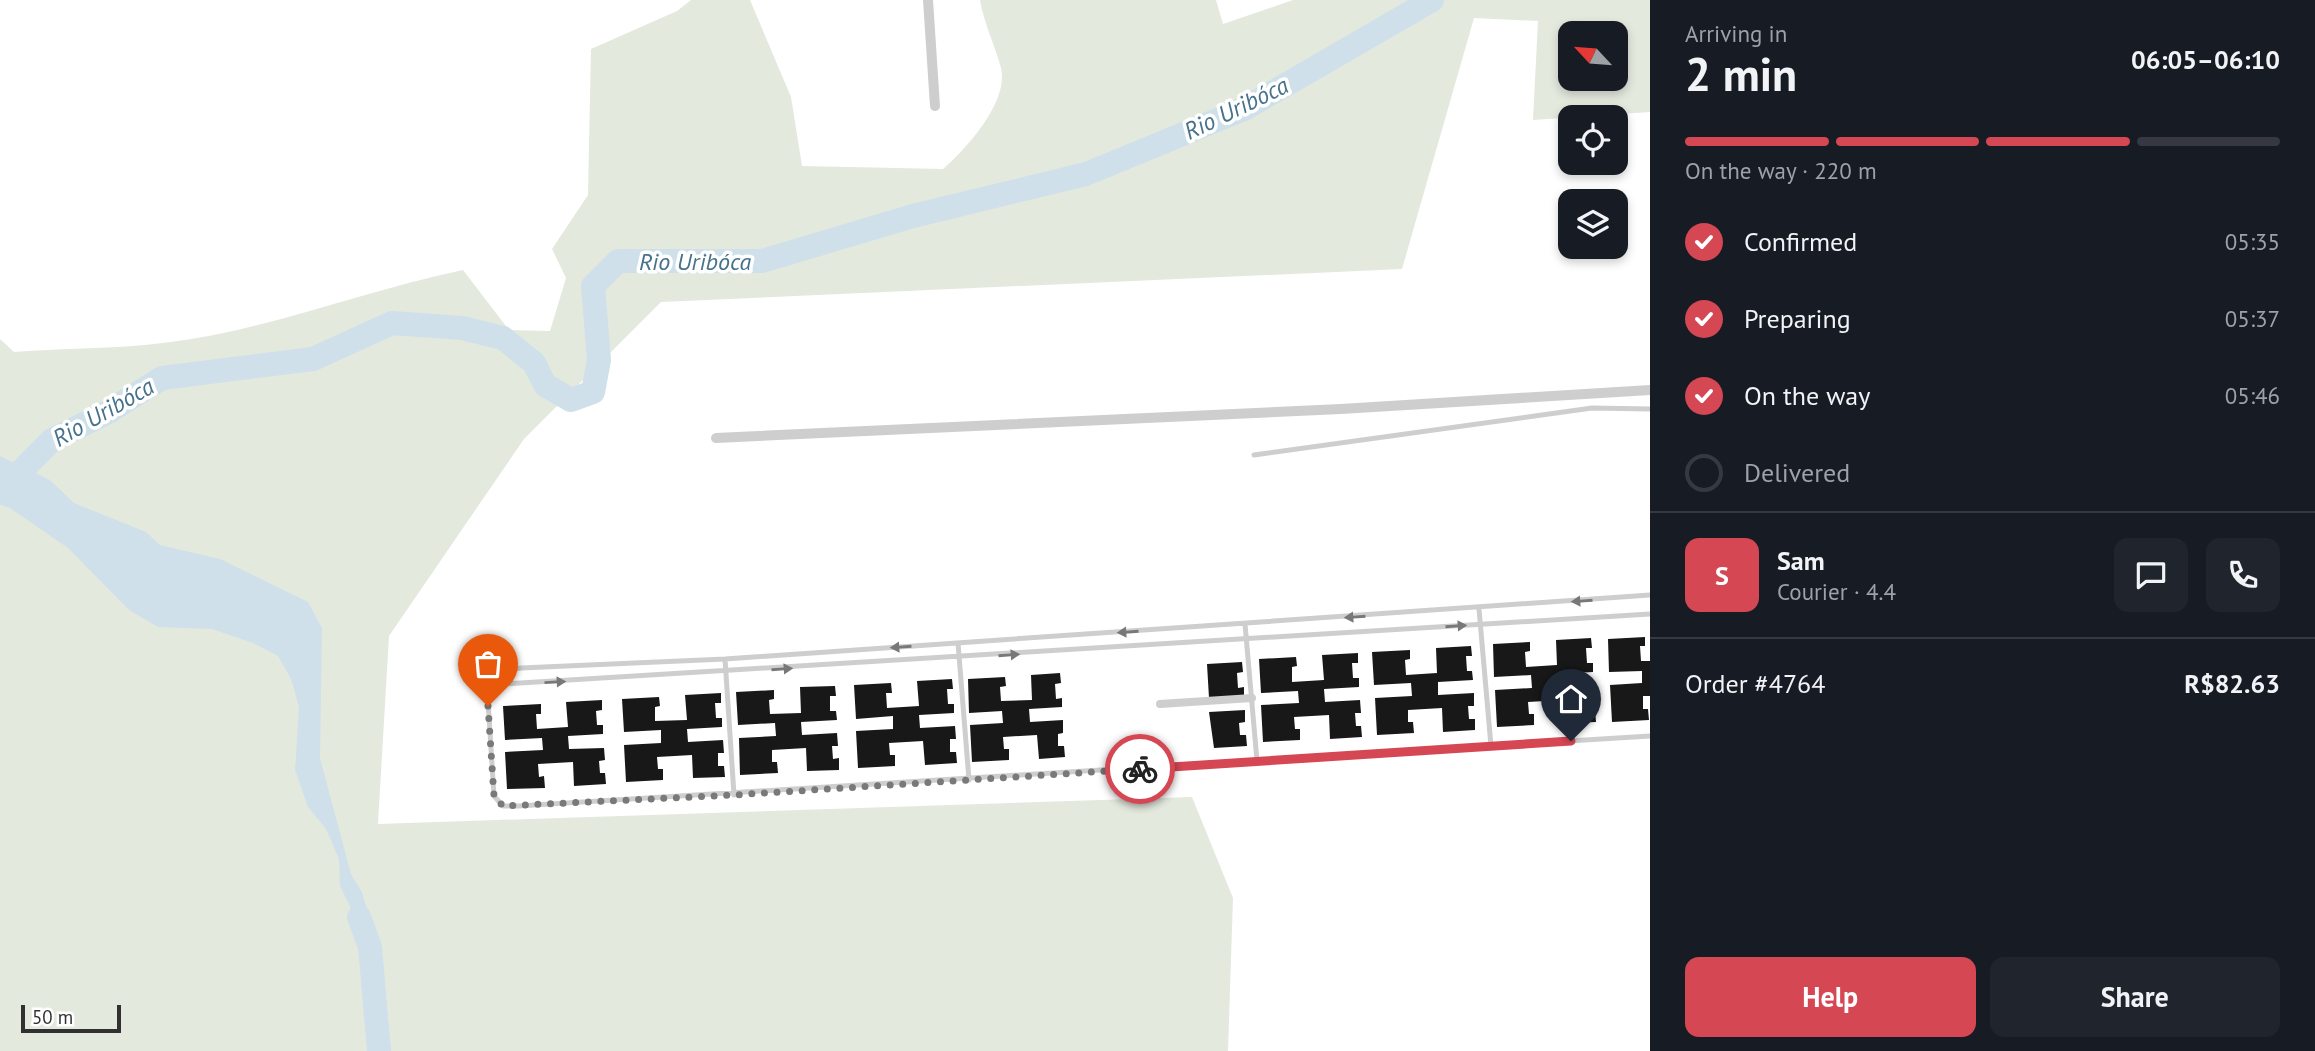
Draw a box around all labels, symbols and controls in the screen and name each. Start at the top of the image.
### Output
text: Arriving in [1685,19,1787,48]
north arrow [1558,21,1628,91]
map controls [1558,21,1628,259]
text: 06:05–06:10 [2131,43,2280,76]
text: 2 min [1685,44,1797,104]
water label: Rio Uribóca [1179,69,1294,147]
button: locate [1558,105,1628,175]
text: On the way · 220 m [1685,156,1877,185]
button: layers [1558,189,1628,259]
icon: check [1685,223,1723,261]
text: Confirmed [1744,225,1857,258]
text: 05:35 [2225,227,2280,256]
water label: Rio Uribóca [639,246,751,277]
icon: check [1685,300,1723,338]
text: Preparing [1744,302,1851,335]
text: 05:37 [2225,304,2280,333]
water label: Rio Uribóca [47,370,160,453]
icon: check [1685,377,1723,415]
text: On the way [1744,379,1870,412]
text: 05:46 [2225,381,2280,410]
text: Delivered [1744,456,1850,489]
button: chat [2114,538,2188,612]
button: phone [2206,538,2280,612]
text: Sam [1777,544,1825,577]
text: S [1715,559,1729,592]
text: Courier · 4.4 [1777,577,1896,606]
one-way arrow [1571,596,1593,607]
one-way arrow [1344,612,1366,623]
one-way arrow [1445,620,1467,631]
one-way arrow [1117,627,1139,638]
pin [458,634,518,706]
one-way arrow [890,642,912,653]
icon: bag [469,645,507,683]
one-way arrow [998,649,1020,660]
one-way arrow [771,663,793,674]
text: Order #4764 [1685,667,1825,700]
text: R$82.63 [2184,667,2280,700]
pin [1541,669,1601,741]
one-way arrow [544,676,566,687]
icon: home [1552,680,1590,718]
courier [1105,734,1175,804]
icon: bike [1121,750,1159,788]
button: Help [1685,957,1976,1037]
button: Share [1990,957,2280,1037]
scale bar [21,1002,121,1034]
text: 50 m [32,1005,73,1029]

